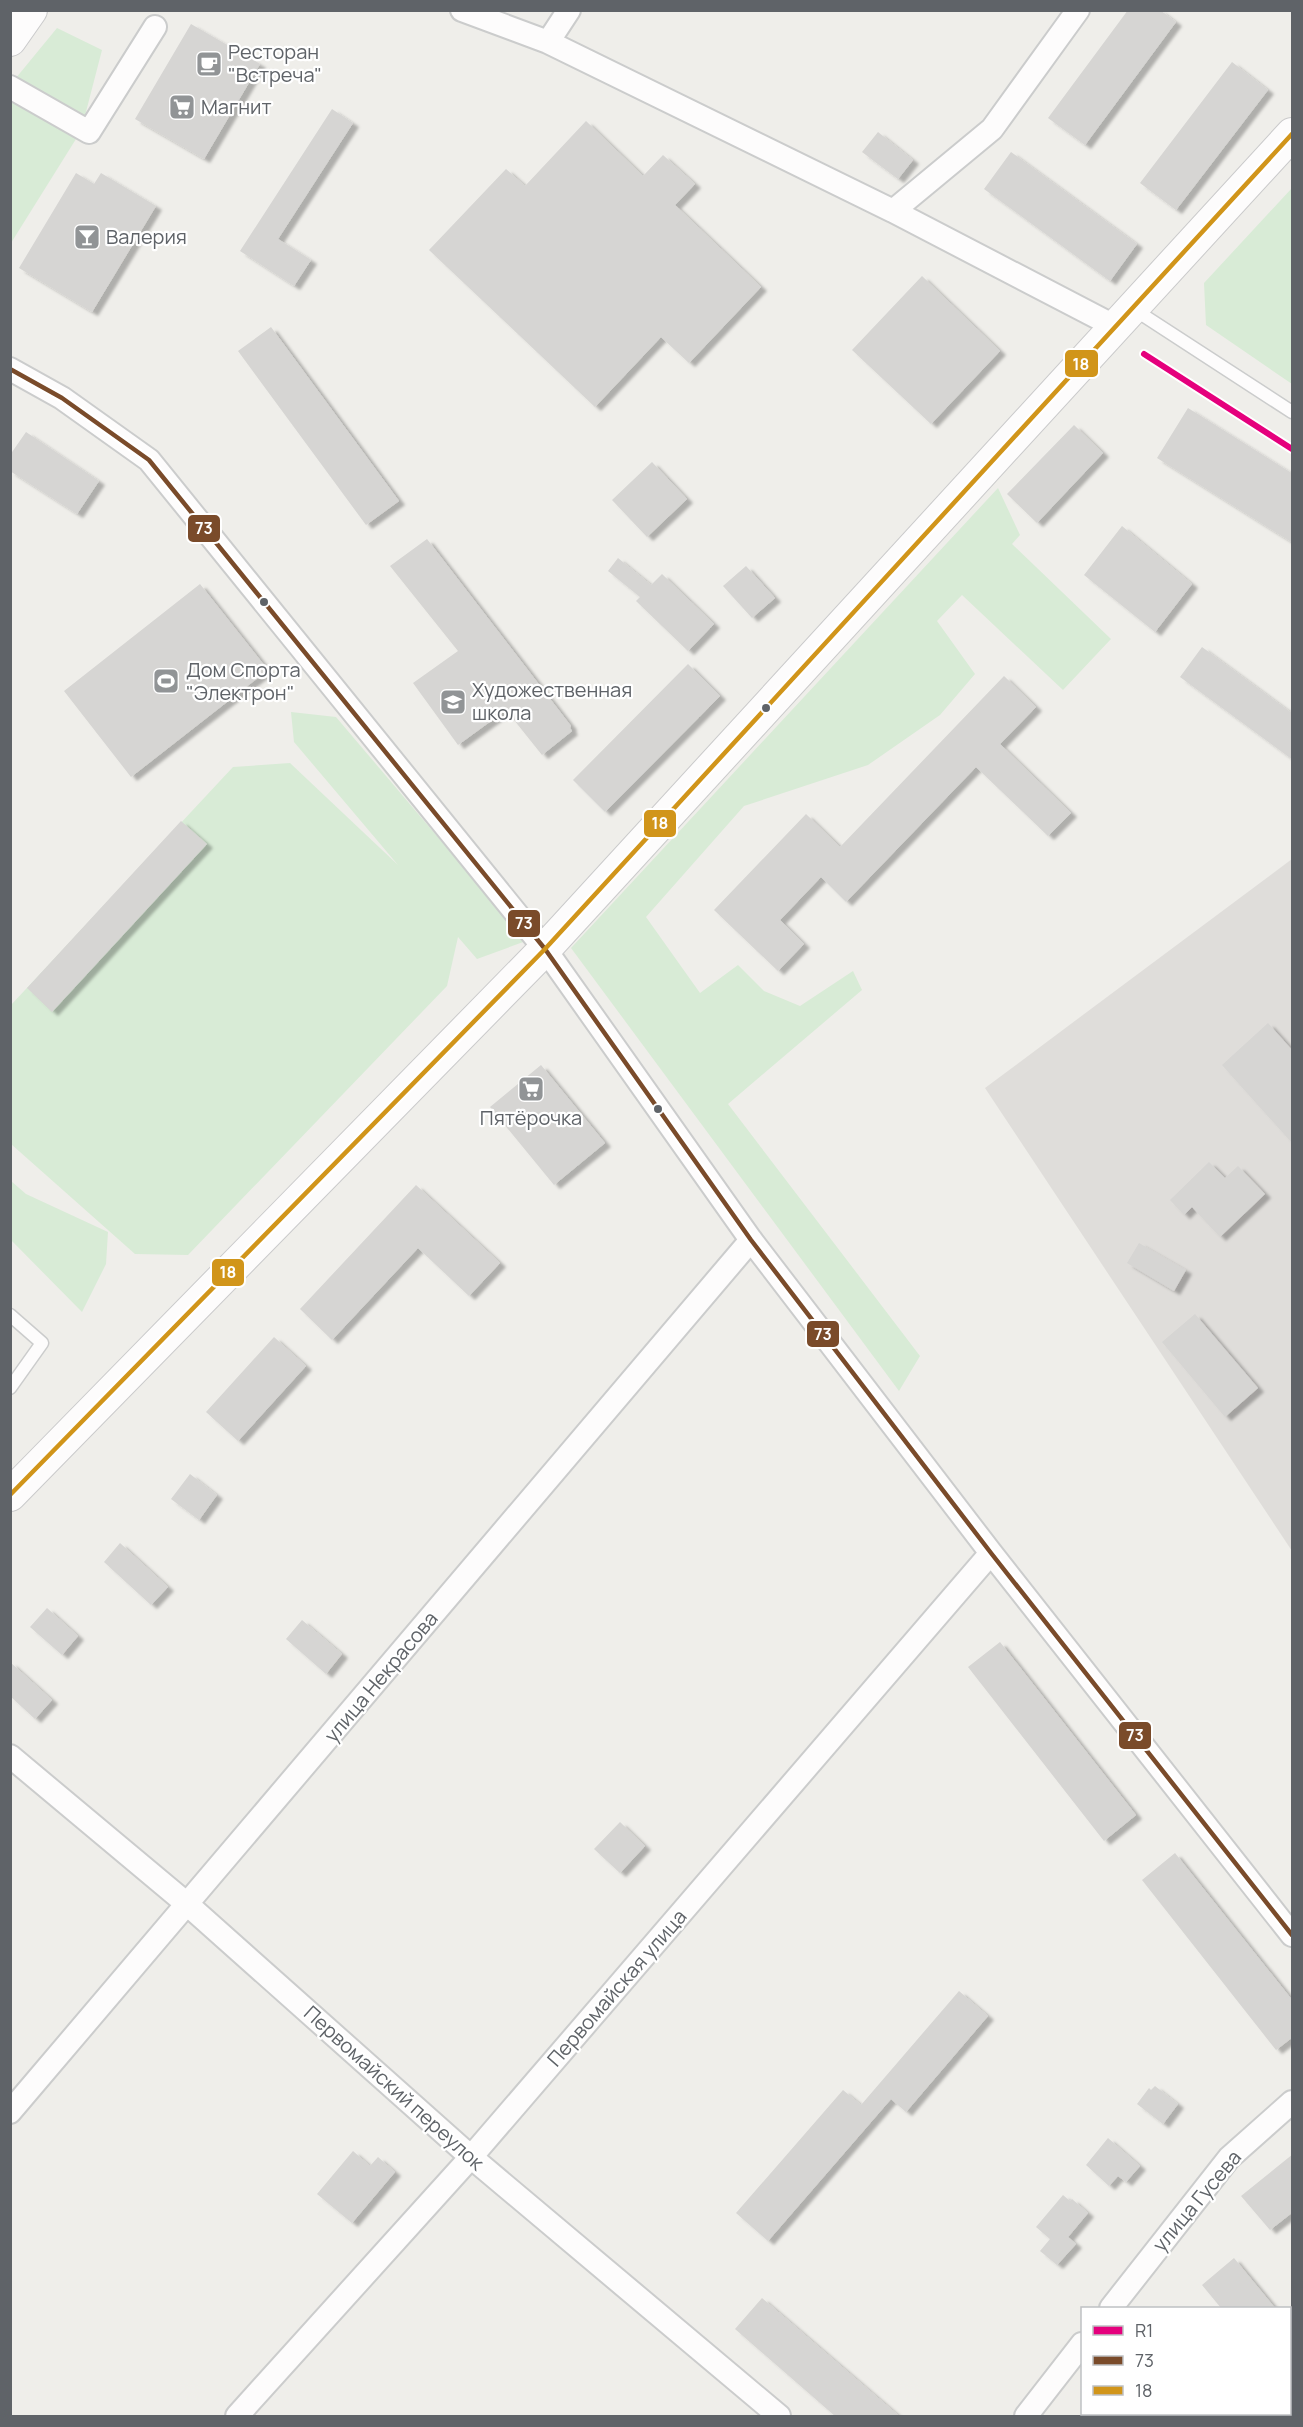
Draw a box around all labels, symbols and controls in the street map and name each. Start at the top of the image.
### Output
place label: Ресторан "Встреча" [228,38,322,88]
cafe icon: Ресторан "Встреча" [194,49,224,79]
supermarket icon: Магнит [167,92,197,122]
place label: Магнит [201,93,272,120]
bar icon: Валерия [72,222,102,252]
place label: Валерия [106,223,187,250]
line badge: 18 [1064,349,1099,378]
text: 18 [1073,353,1089,375]
line badge: 73 [187,514,221,543]
text: 73 [195,517,213,539]
unlabelled marker [258,596,270,608]
place label: Дом Спорта "Электрон" [186,656,301,706]
sports icon: Дом Спорта "Электрон" [151,666,181,696]
place label: Художественная школа [472,676,632,726]
school or university icon: Художественная школа [438,687,468,717]
unlabelled marker [760,702,772,714]
line badge: 18 [643,809,677,838]
text: 18 [652,812,668,834]
line badge: 73 [507,909,541,938]
text: 73 [515,912,533,934]
supermarket icon: Пятёрочка [516,1074,546,1104]
unlabelled marker [652,1103,664,1115]
place label: Пятёрочка [480,1104,582,1131]
line badge: 18 [211,1258,245,1287]
text: 18 [220,1261,236,1283]
line badge: 73 [806,1320,840,1348]
text: 73 [814,1323,832,1345]
street label: улица Некрасова [318,1606,443,1748]
line badge: 73 [1118,1721,1152,1750]
text: 73 [1126,1724,1144,1746]
street label: Первомайская улица [541,1903,692,2072]
street label: Первомайский переулок [298,1999,491,2177]
street label: улица Гусева [1146,2144,1247,2257]
legend [1081,2307,1291,2415]
text: R1 [1135,2318,1153,2342]
text: 73 [1135,2348,1154,2372]
text: 18 [1135,2378,1152,2402]

